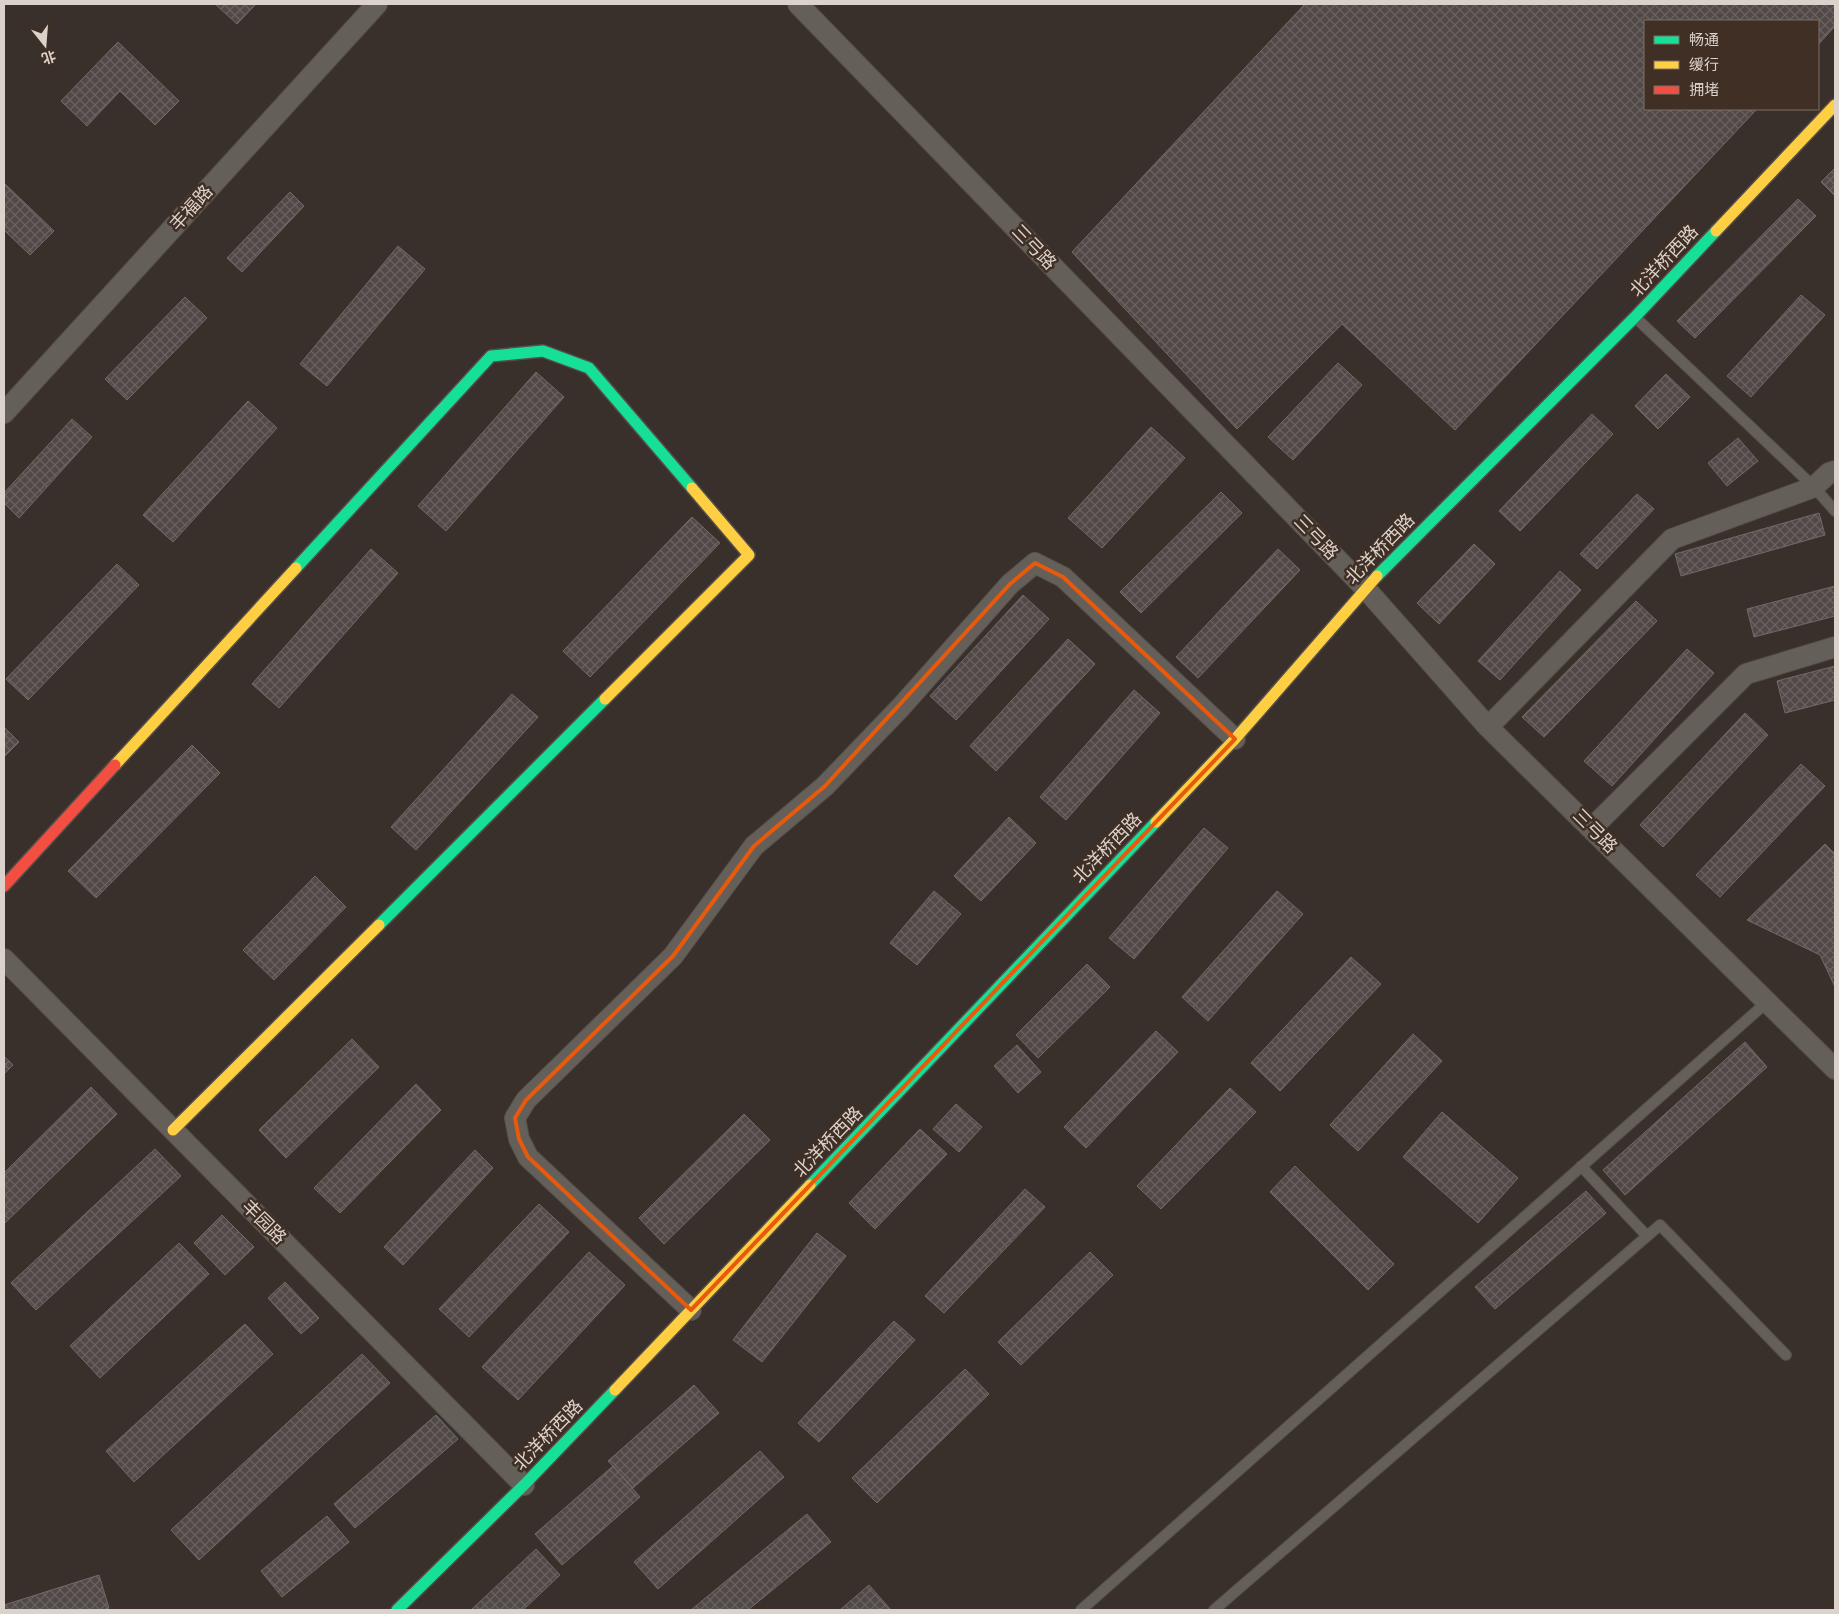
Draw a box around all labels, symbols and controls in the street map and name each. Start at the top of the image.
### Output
north arrow [20,20,70,70]
legend [1644,20,1819,110]
text: 畅通 [1689,30,1719,49]
text: 北 [39,47,58,68]
text: 缓行 [1689,55,1719,74]
text: 拥堵 [1689,80,1719,99]
street label: 丰福路 [164,180,217,235]
street label: 三弓路 [1007,219,1061,274]
street label: 北洋桥西路 [1625,220,1703,301]
street label: 北洋桥西路 [1340,508,1419,589]
street label: 三弓路 [1289,509,1343,564]
street label: 三弓路 [1568,803,1623,858]
street label: 北洋桥西路 [1067,807,1146,888]
street label: 北洋桥西路 [788,1101,867,1182]
street label: 丰园路 [237,1194,292,1249]
street label: 北洋桥西路 [508,1394,587,1475]

